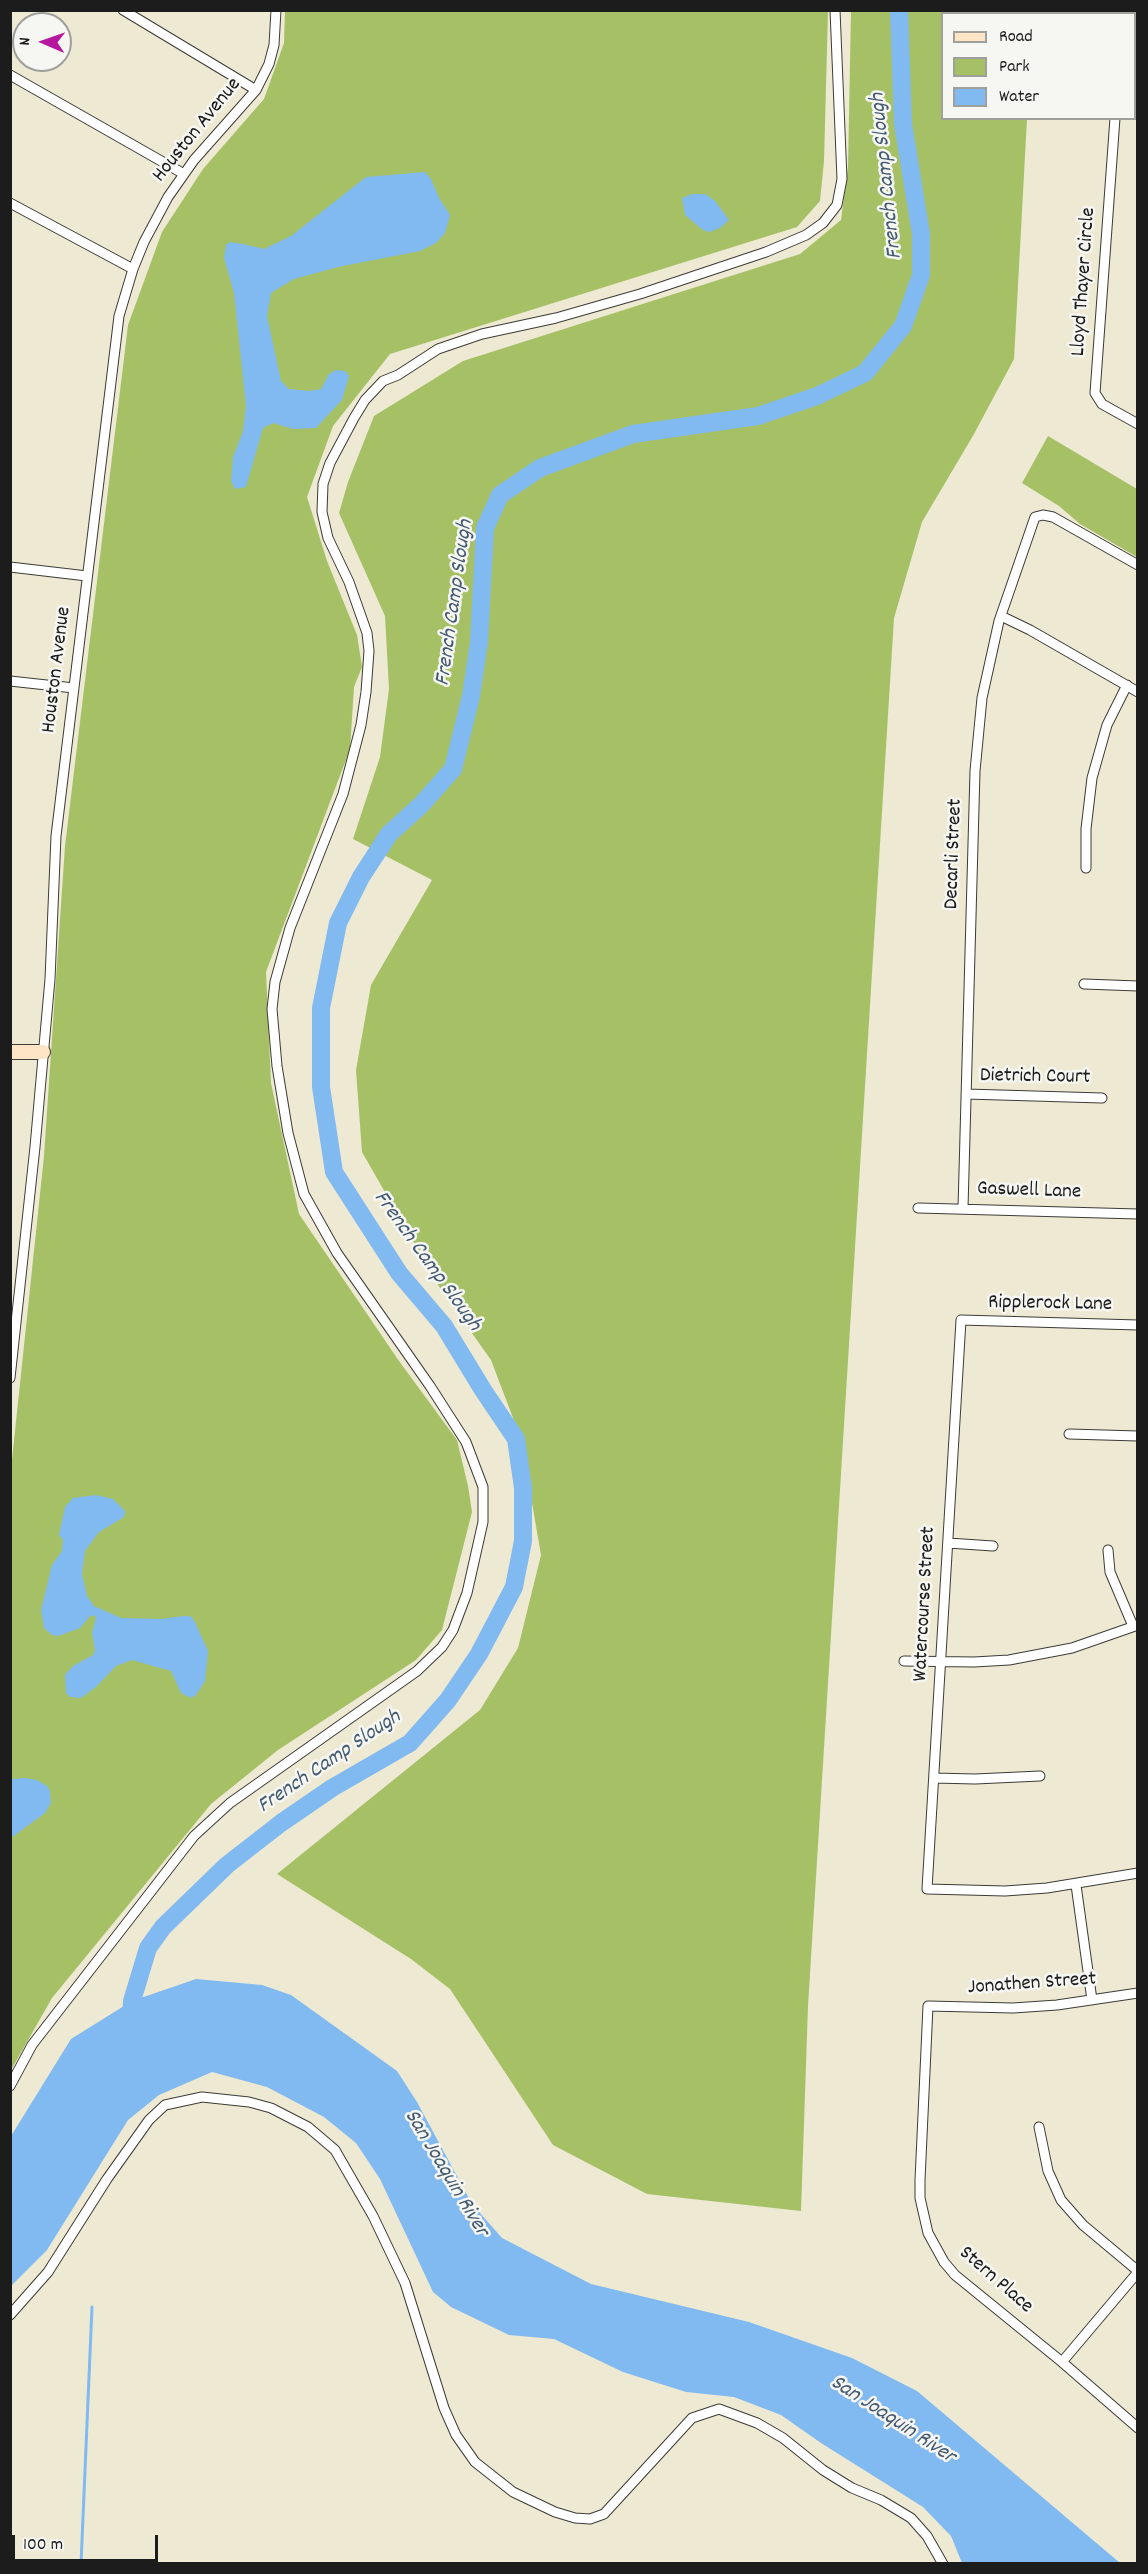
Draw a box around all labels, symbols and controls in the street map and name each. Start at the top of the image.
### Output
north arrow [12,12,72,72]
legend [941,12,1136,120]
text: Road [999,25,1033,50]
text: N [14,37,37,46]
text: Park [999,55,1030,80]
street label: Houston Avenue [148,74,248,188]
text: Water [999,85,1039,110]
water label: French Camp Slough [866,91,910,261]
street label: Lloyd Thayer Circle [1067,207,1103,357]
water label: French Camp Slough [431,518,481,688]
street label: Houston Avenue [38,605,78,735]
street label: Decarli Street [940,798,970,910]
street label: Dietrich Court [980,1064,1090,1092]
street label: Gaswell Lane [976,1178,1082,1206]
water label: French Camp Slough [366,1187,486,1337]
street label: Ripplerock Lane [988,1291,1112,1319]
street label: Watercourse Street [909,1526,943,1682]
water label: French Camp Slough [253,1705,407,1821]
street label: Jonathen Street [967,1968,1097,2002]
water label: San Joaquin River [397,2106,493,2242]
street label: Stern Place [953,2242,1037,2320]
water label: San Joaquin River [825,2371,959,2471]
scale bar [15,2523,160,2561]
text: 100 m [23,2533,63,2558]

